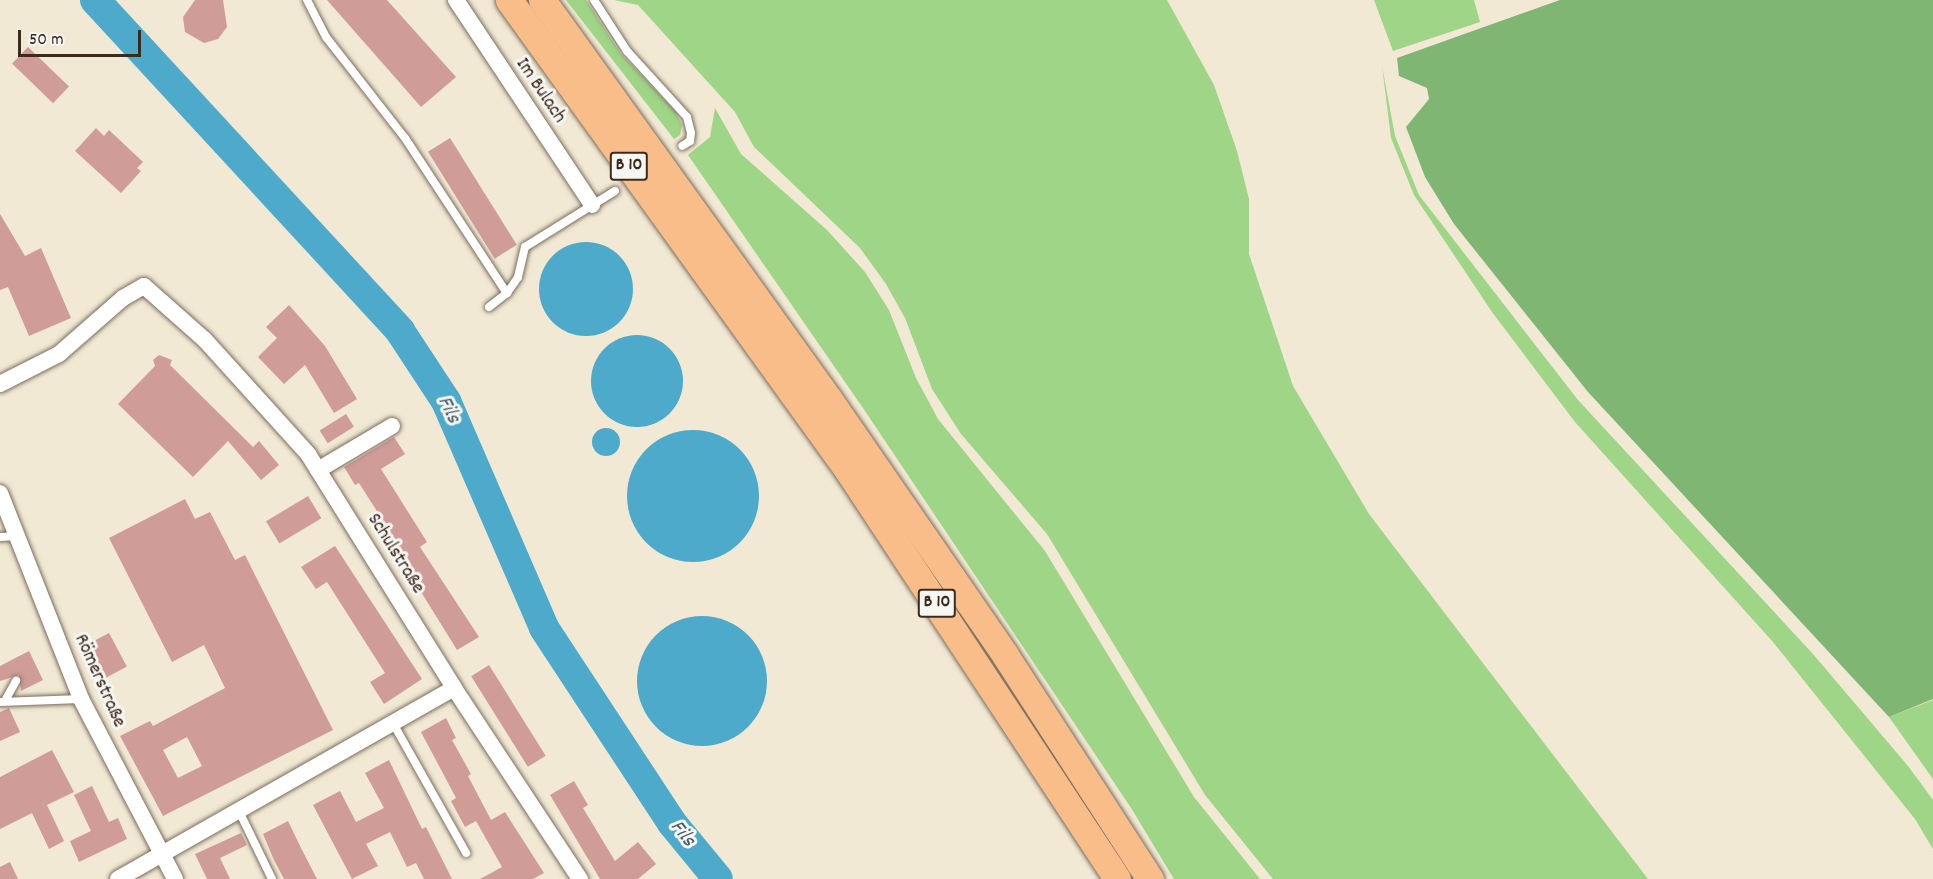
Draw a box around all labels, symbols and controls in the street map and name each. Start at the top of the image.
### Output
scale bar [21,18,144,56]
text: 50 m [29,28,64,53]
street label: Im Bulach [509,54,571,128]
road number: B 10 [610,151,648,181]
water label: Fils [431,392,465,428]
street label: Schulstraße [361,509,429,599]
road number: B 10 [918,588,956,618]
street label: Römerstraße [68,631,130,731]
water label: Fils [664,816,700,852]

